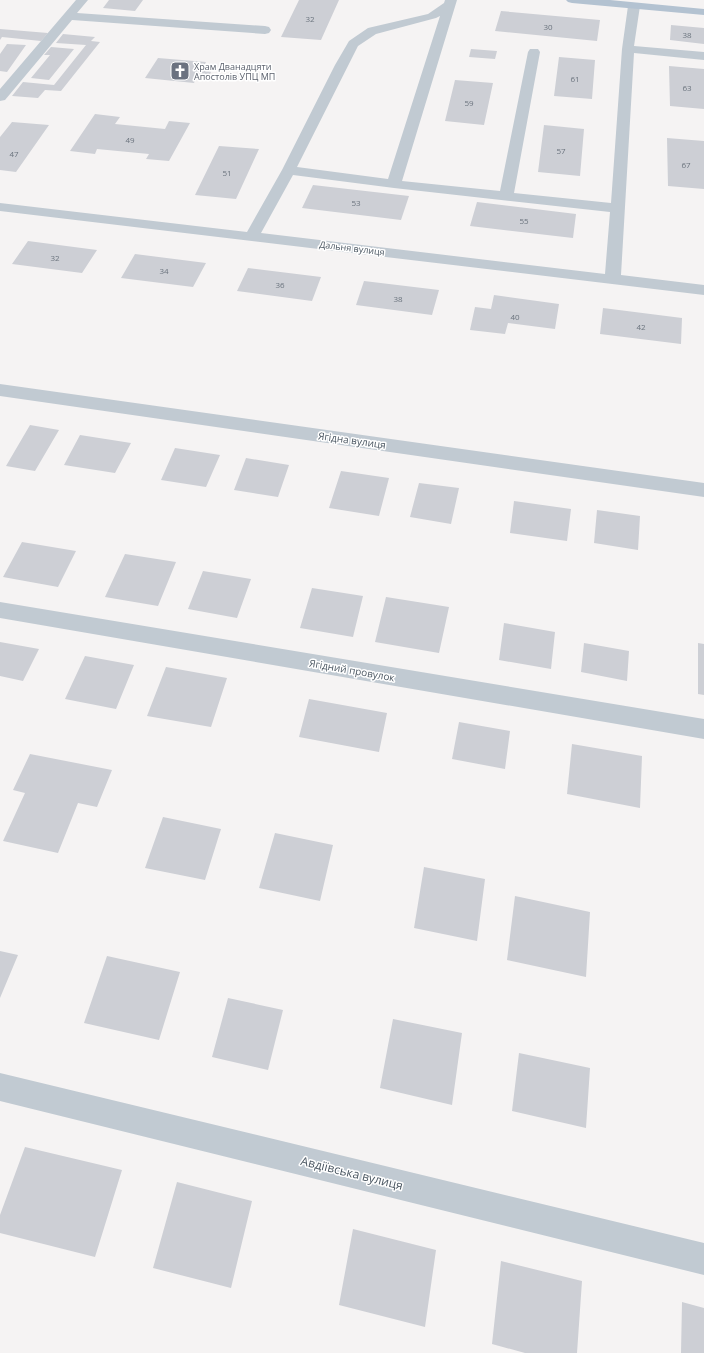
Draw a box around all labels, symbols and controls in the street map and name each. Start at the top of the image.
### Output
house number: 32 [305,13,315,24]
house number: 30 [543,21,553,32]
house number: 38 [682,29,692,40]
church icon: Храм Дванадцяти Апостолів УПЦ МП [169,60,191,82]
place label: Храм Дванадцяти Апостолів УПЦ МП [194,60,275,83]
house number: 61 [570,73,580,84]
house number: 63 [682,82,692,93]
house number: 59 [464,97,474,108]
house number: 49 [125,134,135,145]
house number: 57 [556,145,566,156]
house number: 47 [9,148,19,159]
house number: 67 [681,159,691,170]
house number: 51 [222,167,232,178]
house number: 53 [351,197,361,208]
house number: 55 [519,215,529,226]
street label: Дальня вулиця [319,238,385,258]
house number: 32 [50,252,60,263]
house number: 34 [159,265,169,276]
house number: 36 [275,279,285,290]
house number: 38 [393,293,403,304]
house number: 40 [510,311,520,322]
house number: 42 [636,321,646,332]
street label: Ягідна вулиця [317,428,387,452]
street label: Ягідний провулок [308,656,397,685]
street label: Авдіївська вулиця [299,1152,405,1194]

